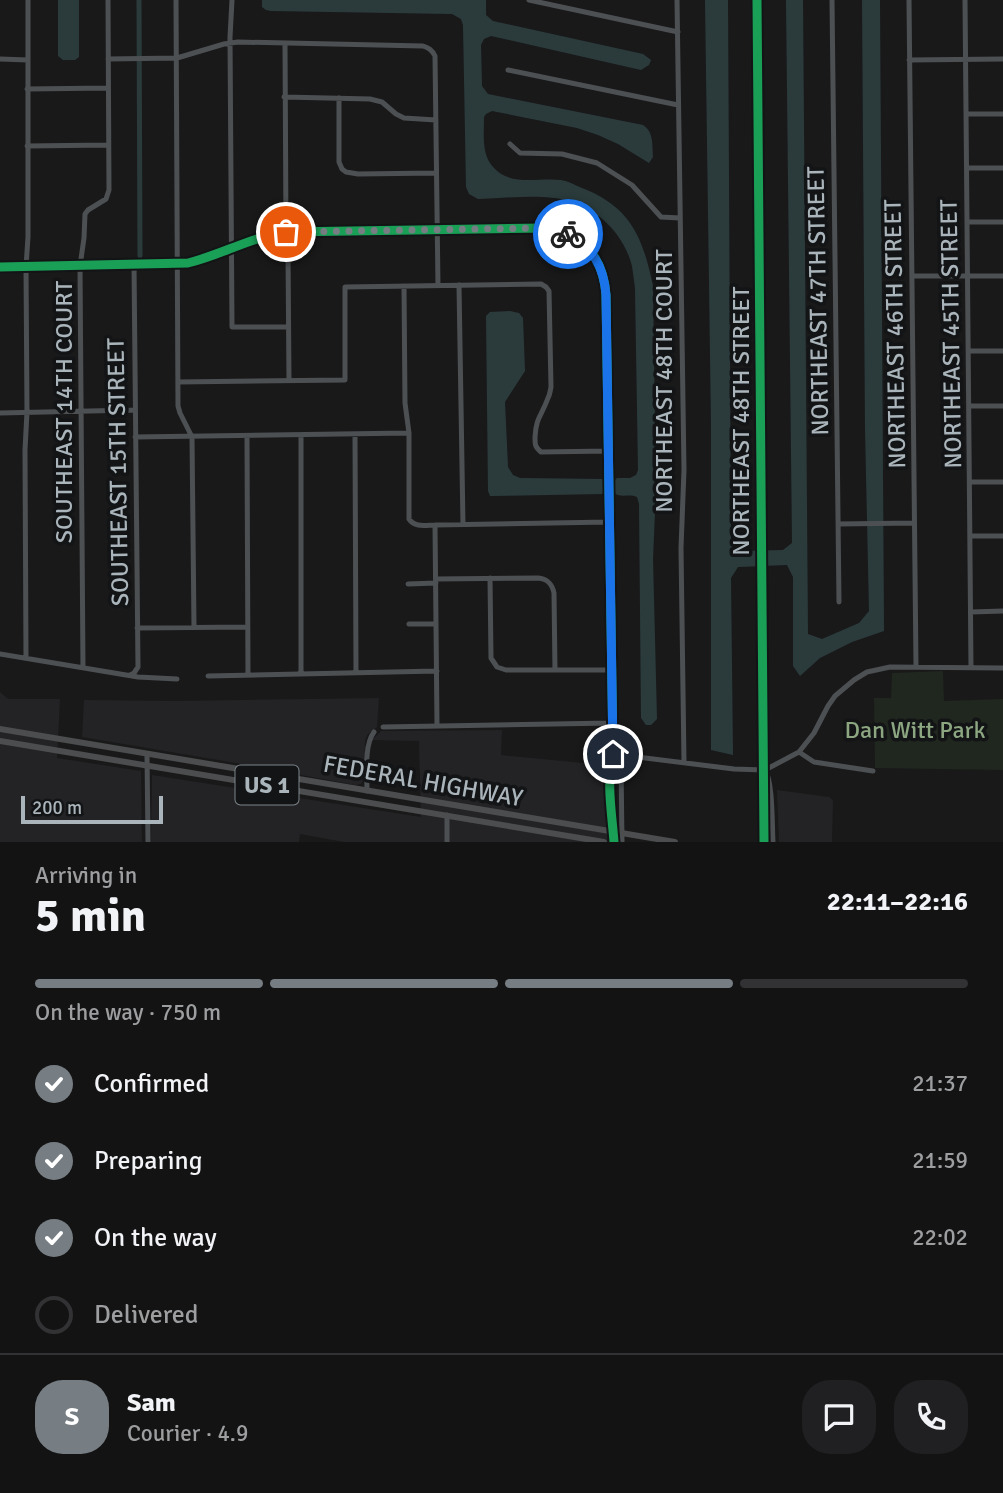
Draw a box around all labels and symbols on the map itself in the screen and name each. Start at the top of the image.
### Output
street label: NORTHEAST 47TH STREET [801,166,835,436]
courier [533,199,603,269]
street label: NORTHEAST 46TH STREET [878,199,912,469]
street label: NORTHEAST 45TH STREET [934,199,968,469]
pin [256,202,316,262]
street label: NORTHEAST 48TH COURT [649,249,679,513]
street label: SOUTHEAST 14TH COURT [49,281,79,543]
street label: NORTHEAST 48TH STREET [726,286,756,556]
street label: SOUTHEAST 15TH STREET [101,337,135,606]
park label: Dan Witt Park [845,715,985,745]
pin [583,724,643,784]
street label: FEDERAL HIGHWAY [321,749,525,813]
road number: US 1 [236,765,298,804]
scale bar [21,793,163,825]

